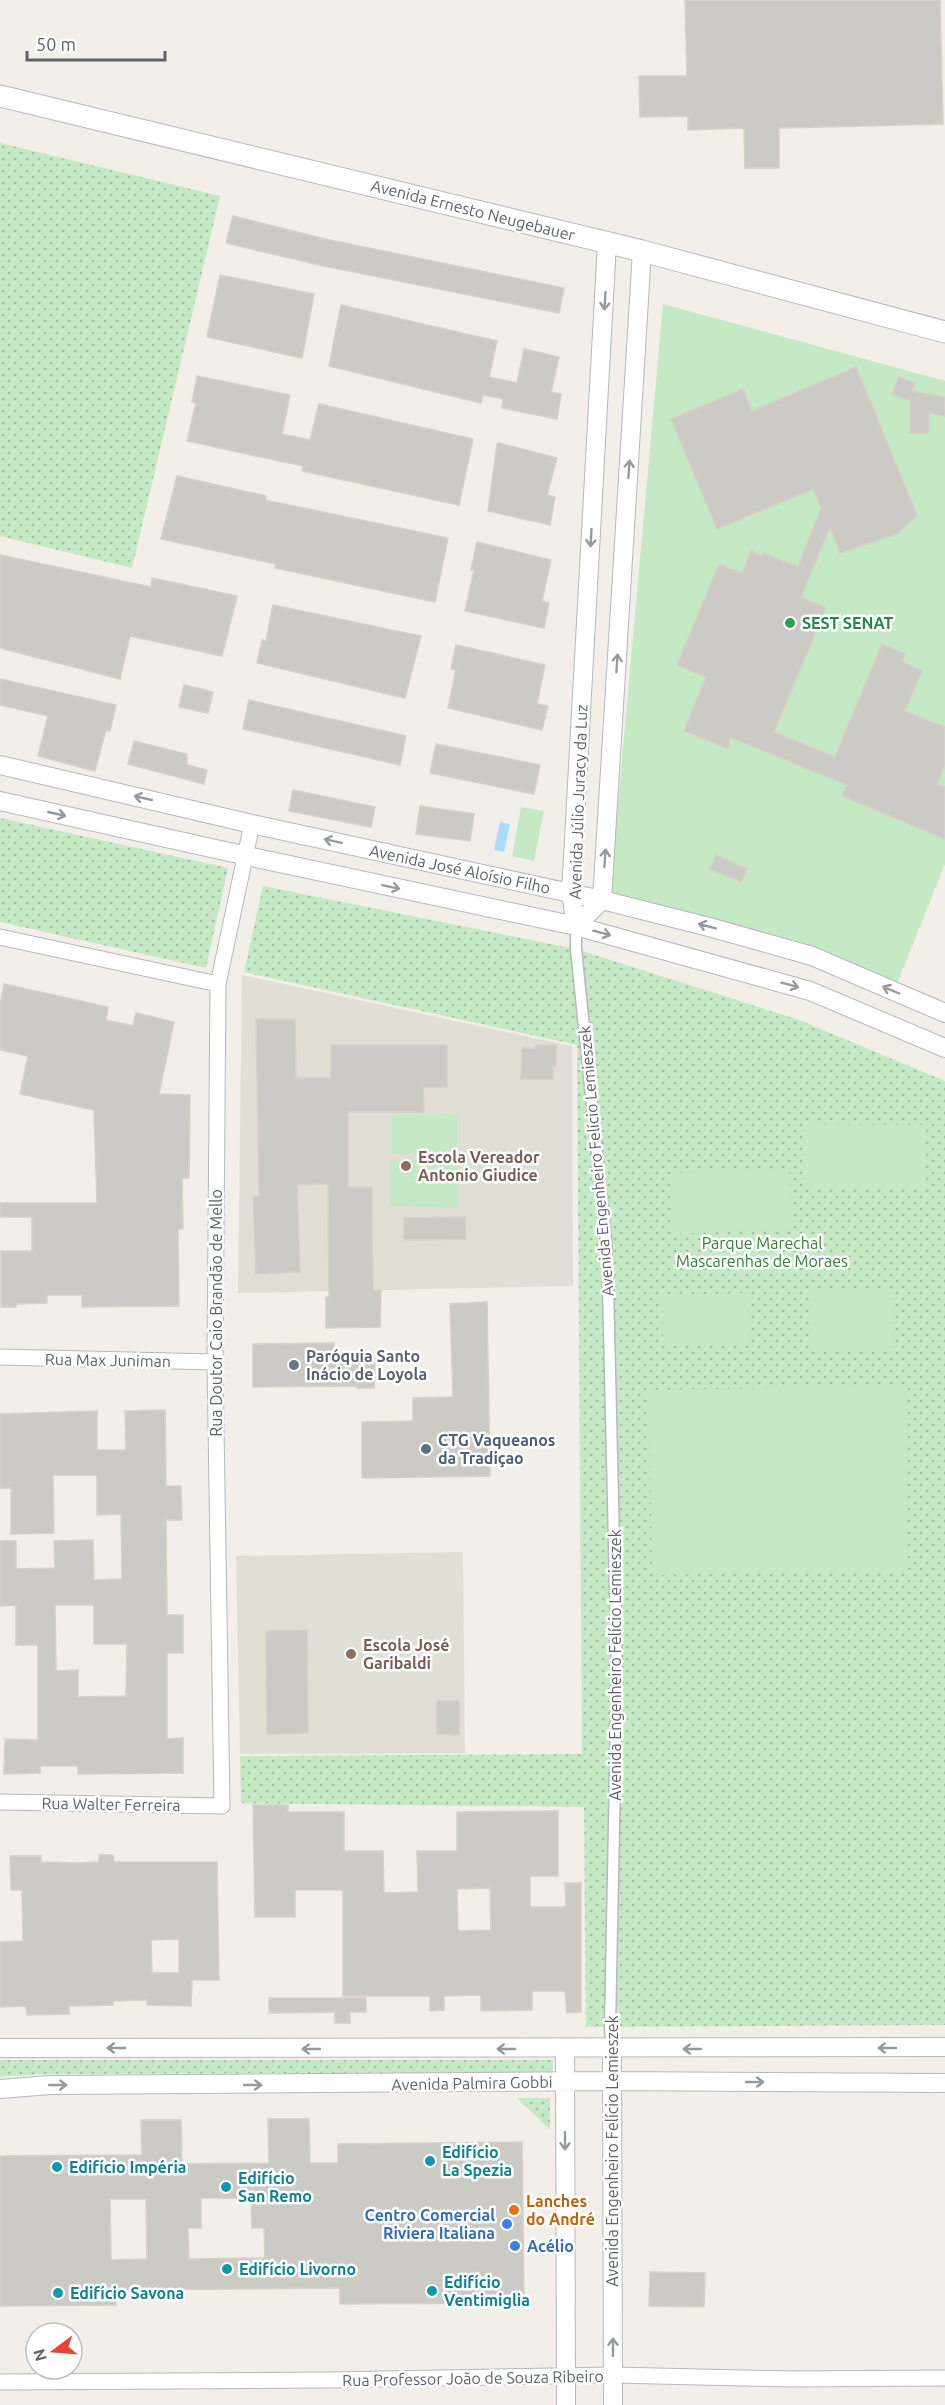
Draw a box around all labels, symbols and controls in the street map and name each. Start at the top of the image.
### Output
scale bar [27,24,165,62]
text: 50 m [36,34,76,54]
street label: Avenida Ernesto Neugebauer [369,176,577,244]
one-way arrow [599,291,610,311]
one-way arrow [624,459,635,479]
one-way arrow [586,527,597,547]
place label: SEST SENAT [802,614,893,632]
marker: SEST SENAT [783,616,797,630]
one-way arrow [612,654,623,674]
street label: Avenida Júlio Juracy da Luz [566,704,590,900]
one-way arrow [134,791,153,803]
one-way arrow [47,808,66,820]
one-way arrow [324,835,343,847]
street label: Avenida José Aloísio Filho [368,841,552,897]
one-way arrow [600,848,611,868]
one-way arrow [381,882,400,893]
one-way arrow [698,920,717,932]
one-way arrow [592,928,611,940]
one-way arrow [780,980,799,991]
one-way arrow [883,984,901,995]
street label: Avenida Engenheiro Felício Lemieszek [575,1025,617,1297]
place label: Escola Vereador Antonio Giudice [418,1148,540,1184]
marker: Escola Vereador Antonio Giudice [399,1159,413,1173]
street label: Rua Doutor Caio Brandão de Mello [207,1189,225,1437]
park label: Parque Marechal Mascarenhas de Moraes [676,1234,848,1270]
place label: Paróquia Santo Inácio de Loyola [306,1347,427,1383]
street label: Rua Max Juniman [45,1350,171,1370]
marker: Paróquia Santo Inácio de Loyola [287,1358,301,1372]
place label: CTG Vaqueanos da Tradiçao [438,1431,555,1468]
marker: CTG Vaqueanos da Tradiçao [419,1442,433,1456]
street label: Avenida Engenheiro Felício Lemieszek [606,1529,624,1801]
place label: Escola José Garibaldi [363,1636,449,1672]
marker: Escola José Garibaldi [344,1647,358,1661]
street label: Rua Walter Ferreira [41,1794,181,1814]
street label: Avenida Engenheiro Felício Lemieszek [603,2015,621,2287]
one-way arrow [107,2042,127,2054]
one-way arrow [877,2042,897,2054]
one-way arrow [302,2043,322,2055]
one-way arrow [497,2043,517,2055]
one-way arrow [682,2043,702,2055]
street label: Avenida Palmira Gobbi [391,2073,553,2093]
one-way arrow [744,2076,764,2088]
one-way arrow [48,2079,68,2091]
one-way arrow [243,2079,263,2091]
one-way arrow [559,2130,571,2150]
place label: Edifício La Spezia [442,2143,512,2179]
marker: Edifício La Spezia [423,2154,437,2168]
place label: Edifício Impéria [69,2158,187,2176]
marker: Edifício Impéria [50,2160,64,2174]
place label: Edifício San Remo [238,2169,312,2205]
marker: Edifício San Remo [219,2180,233,2194]
place label: Lanches do André [526,2192,595,2228]
marker: Lanches do André [507,2203,521,2217]
place label: Centro Comercial Riviera Italiana [365,2206,495,2242]
marker: Centro Comercial Riviera Italiana [500,2217,514,2231]
place label: Acélio [527,2237,574,2255]
marker: Acélio [508,2239,522,2253]
place label: Edifício Livorno [239,2260,356,2278]
marker: Edifício Livorno [220,2262,234,2276]
place label: Edifício Ventimiglia [444,2273,530,2309]
place label: Edifício Savona [70,2284,184,2302]
marker: Edifício Ventimiglia [425,2284,439,2298]
marker: Edifício Savona [51,2286,65,2300]
north arrow [24,2321,84,2381]
one-way arrow [607,2337,619,2357]
text: N [29,2347,50,2363]
street label: Rua Professor João de Souza Ribeiro [342,2367,604,2389]

